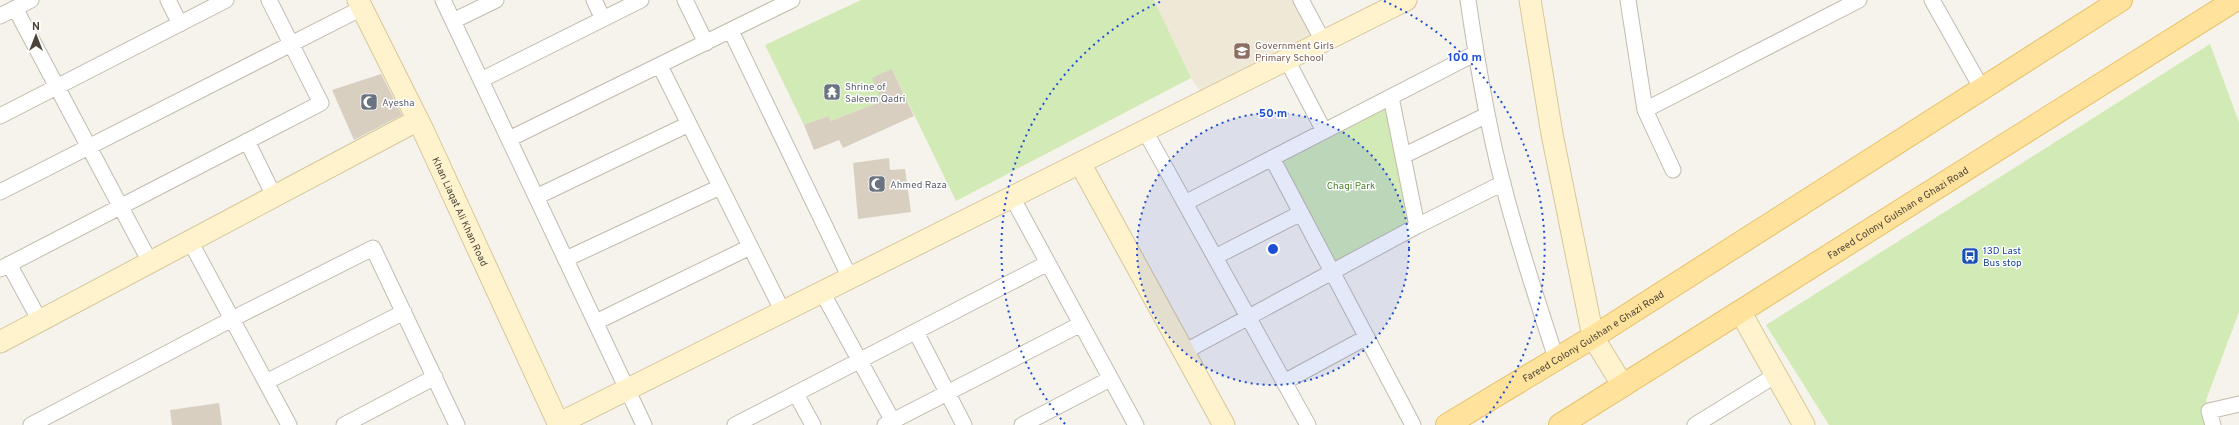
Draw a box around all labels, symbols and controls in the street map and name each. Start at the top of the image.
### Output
north arrow [16,16,56,56]
text: N [32,20,40,34]
place label: Government Girls Primary School [1255,40,1334,65]
school or university icon: Government Girls Primary School [1232,41,1252,61]
text: 100 m [1448,50,1482,66]
place label: Shrine of Saleem Qadri [845,81,905,106]
temple icon: Shrine of Saleem Qadri [822,82,842,102]
mosque icon: Ayesha [359,92,379,112]
place label: Ayesha [382,97,414,110]
text: 50 m [1259,106,1287,122]
street label: Khan Liaqat Ali Khan Road [428,155,490,269]
street label: Fareed Colony Gulshan e Ghazi Road [1825,164,1971,263]
mosque icon: Ahmed Raza [867,174,887,194]
place label: Ahmed Raza [890,179,947,192]
park label: Chagi Park [1327,180,1375,193]
centre of rings [1266,242,1280,256]
place label: 13D Last Bus stop [1983,245,2022,270]
bus stop icon: 13D Last Bus stop [1960,246,1980,266]
street label: Fareed Colony Gulshan e Ghazi Road [1521,288,1667,386]

